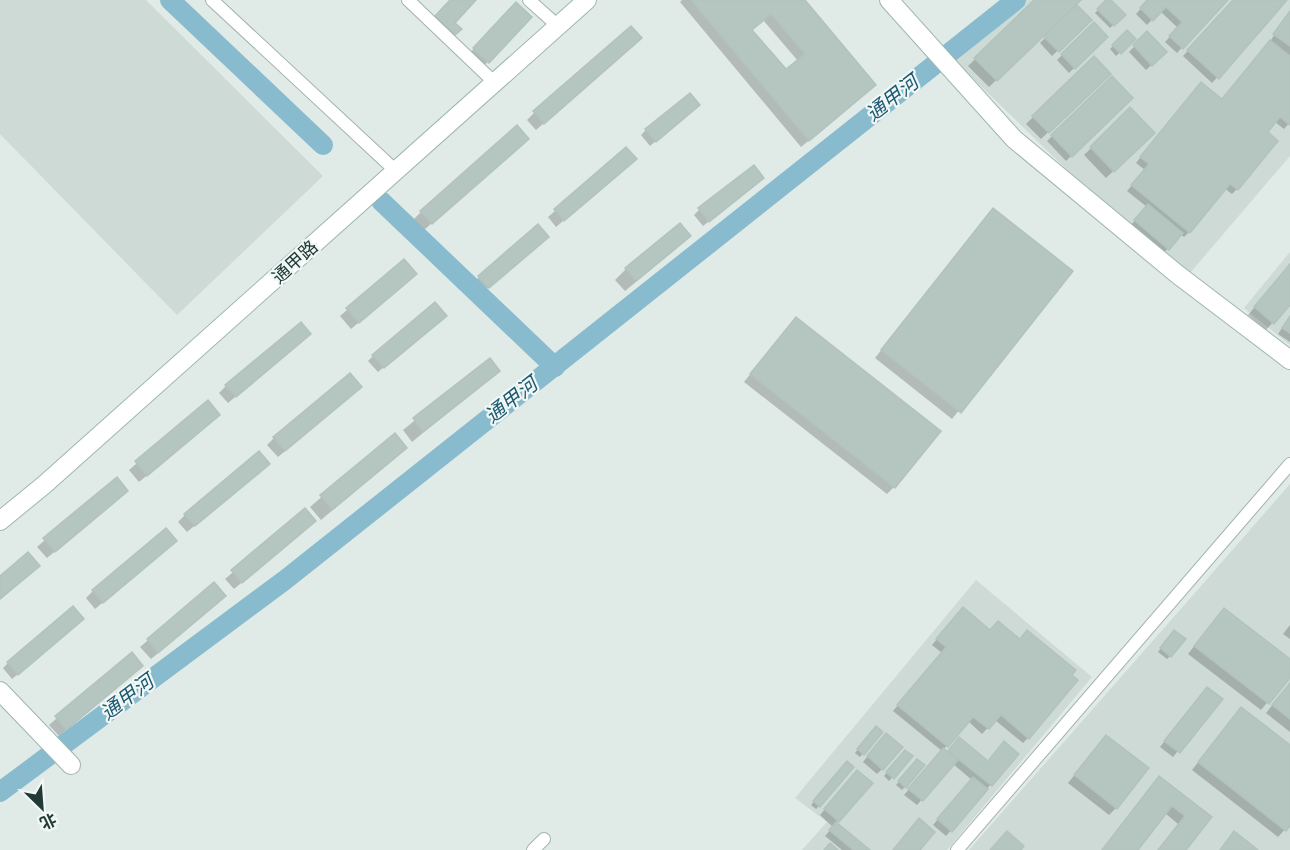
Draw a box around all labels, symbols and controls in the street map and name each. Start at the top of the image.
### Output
water label: 通甲河 [861,68,926,126]
street label: 通甲路 [268,236,322,288]
water label: 通甲河 [480,370,545,428]
water label: 通甲河 [96,667,161,725]
north arrow [12,778,72,838]
text: 北 [37,809,59,833]

